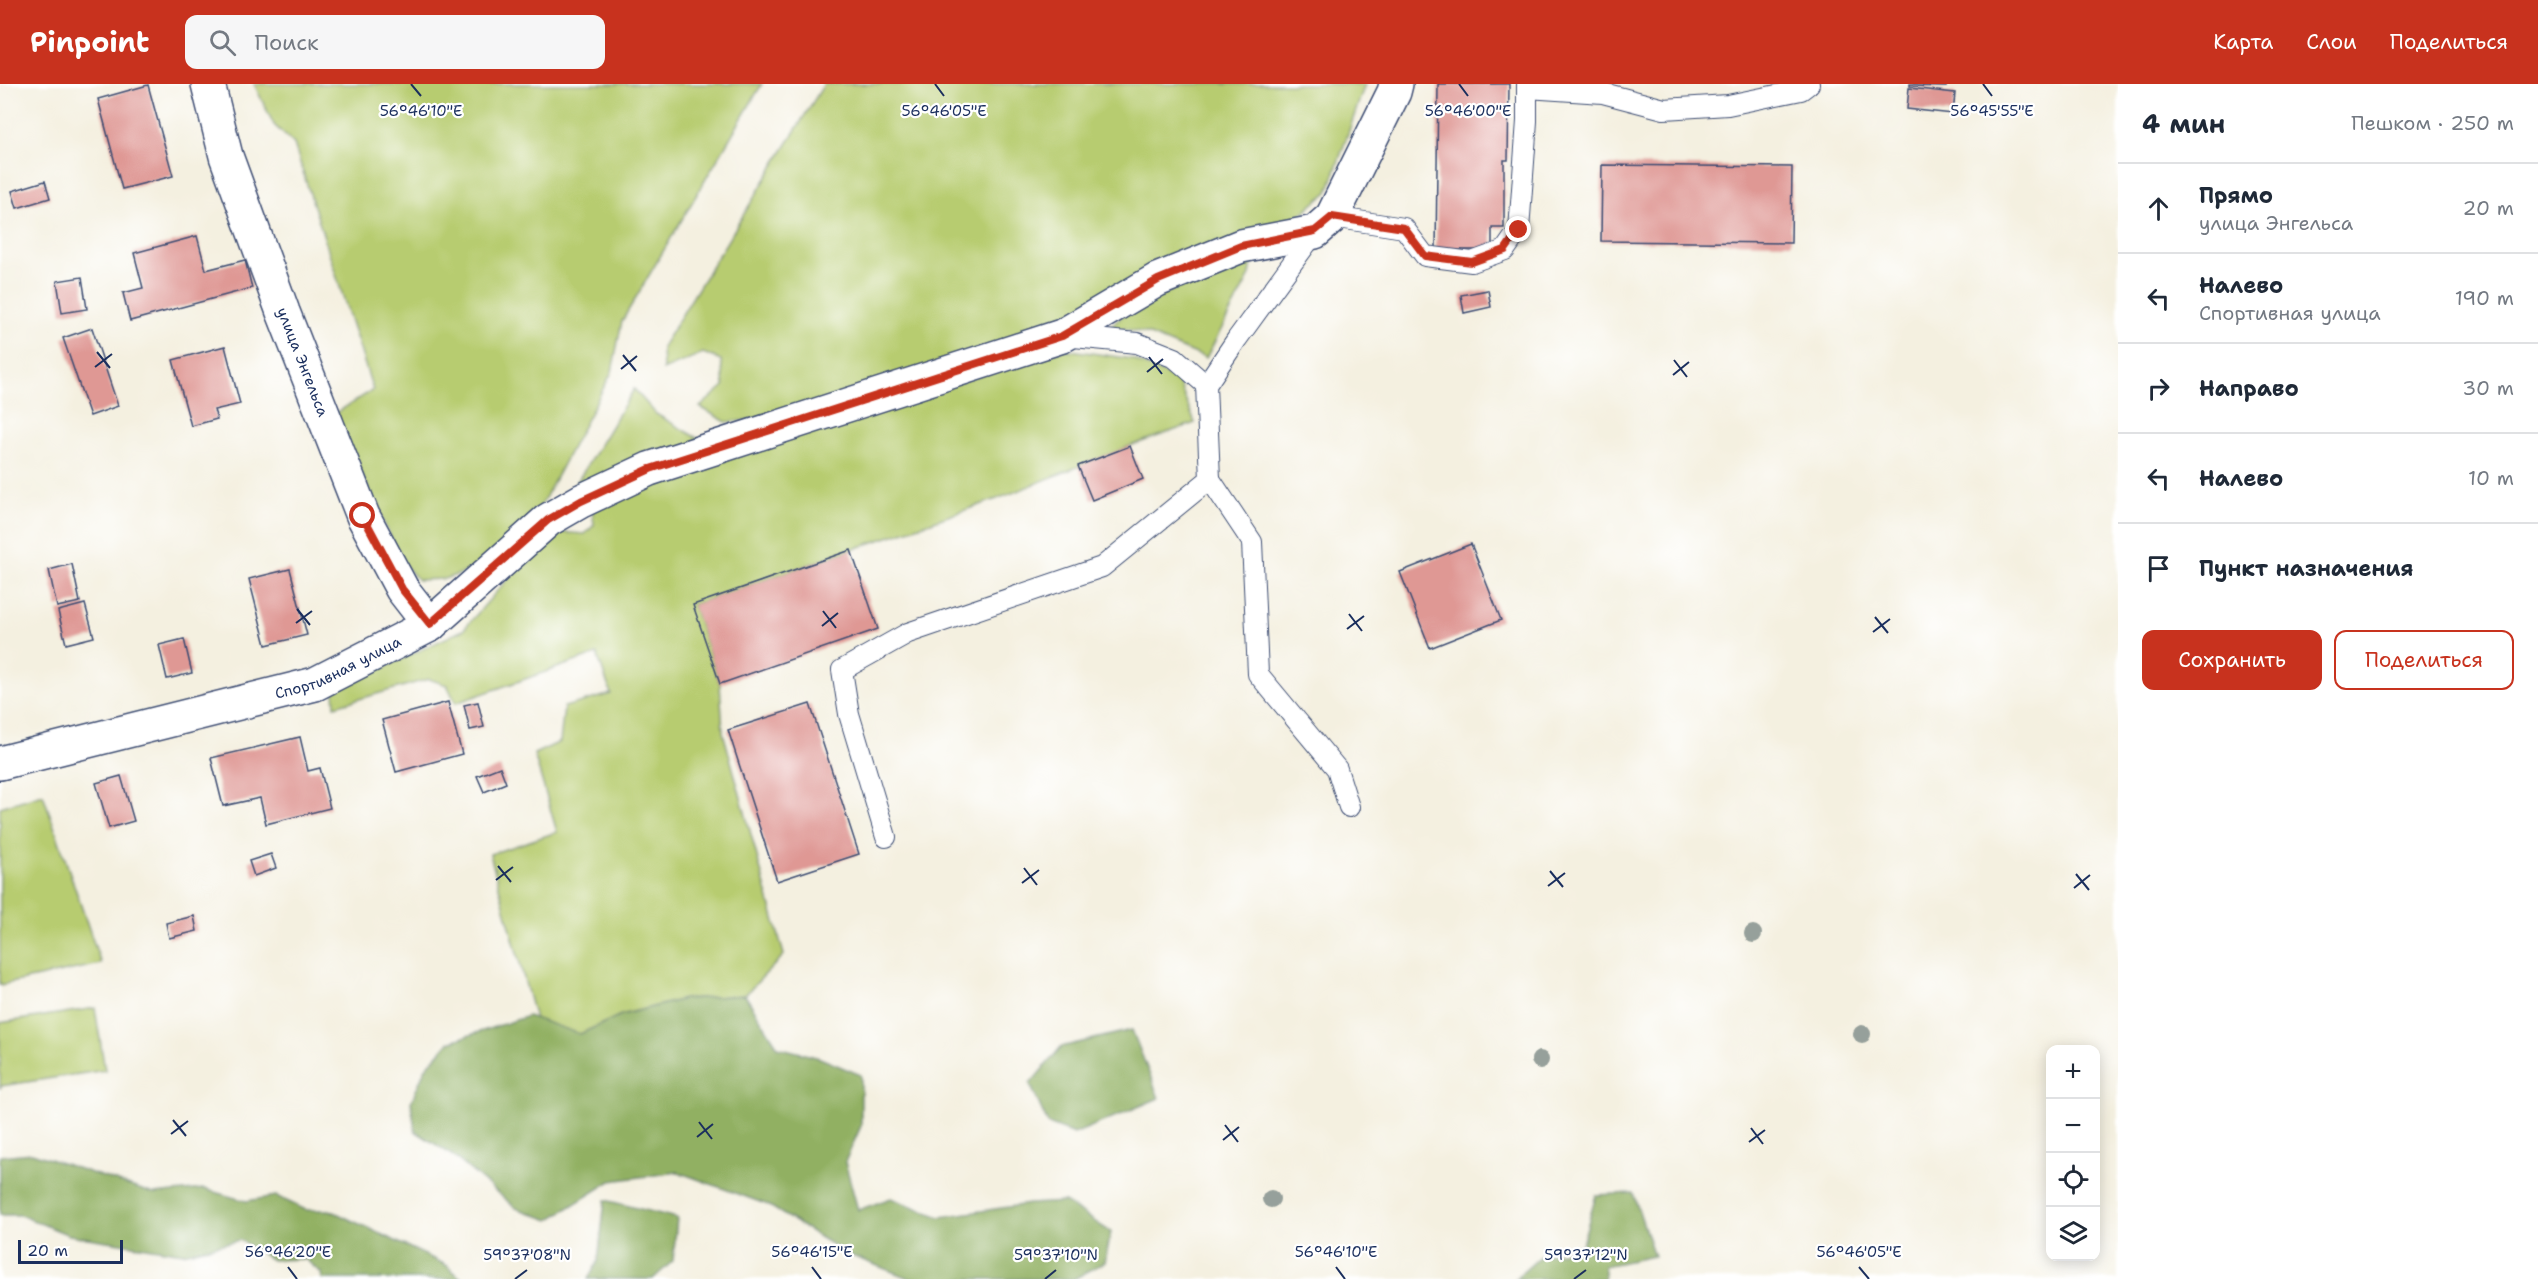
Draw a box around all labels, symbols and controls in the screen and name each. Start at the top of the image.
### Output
search box [185,15,605,69]
text: Pinpoint [30,23,149,61]
icon: search [206,26,239,59]
text: Поиск [254,28,319,57]
text: Карта [2213,28,2273,56]
text: Слои [2306,28,2357,56]
text: Поделиться [2390,28,2508,56]
text: 56°46'10"E [380,101,462,121]
text: 56°46'05"E [901,101,987,121]
text: 56°46'00"E [1425,101,1511,121]
text: 56°45'55"E [1950,101,2034,121]
text: 4 мин [2142,106,2225,141]
text: Пешком · 250 m [2351,110,2514,136]
text: Прямо [2199,181,2273,210]
icon: ahead [2142,192,2175,225]
text: 20 m [2463,195,2514,221]
text: улица Энгельса [2199,210,2353,236]
route end [1505,216,1531,242]
text: Налево [2199,271,2283,300]
icon: left [2142,282,2175,315]
text: 190 m [2455,285,2514,311]
text: Спортивная улица [2199,300,2381,326]
street label: улица Энгельса [272,304,333,420]
icon: right [2142,372,2175,405]
text: Направо [2199,374,2299,403]
text: 30 m [2462,375,2514,401]
icon: left [2142,462,2175,495]
text: Налево [2199,464,2283,493]
text: 10 m [2468,465,2514,491]
route start [349,502,375,528]
icon: arrive [2142,552,2175,585]
text: Пункт назначения [2199,554,2413,583]
button: Сохранить [2142,630,2322,690]
button: Поделиться [2334,630,2514,690]
street label: Спортивная улица [273,631,405,704]
map controls [2046,1045,2100,1261]
button: + [2046,1045,2100,1099]
button: − [2046,1099,2100,1153]
button: locate [2046,1153,2100,1207]
button: layers [2046,1207,2100,1261]
scale bar [18,1237,123,1264]
text: 20 m [27,1240,68,1261]
text: 56°46'20"E [245,1242,331,1262]
text: 56°46'15"E [771,1242,853,1262]
text: 56°46'10"E [1295,1242,1377,1262]
text: 56°46'05"E [1816,1242,1902,1262]
text: 59°37'08"N [483,1245,571,1265]
text: 59°37'10"N [1014,1245,1098,1265]
text: 59°37'12"N [1544,1245,1628,1265]

